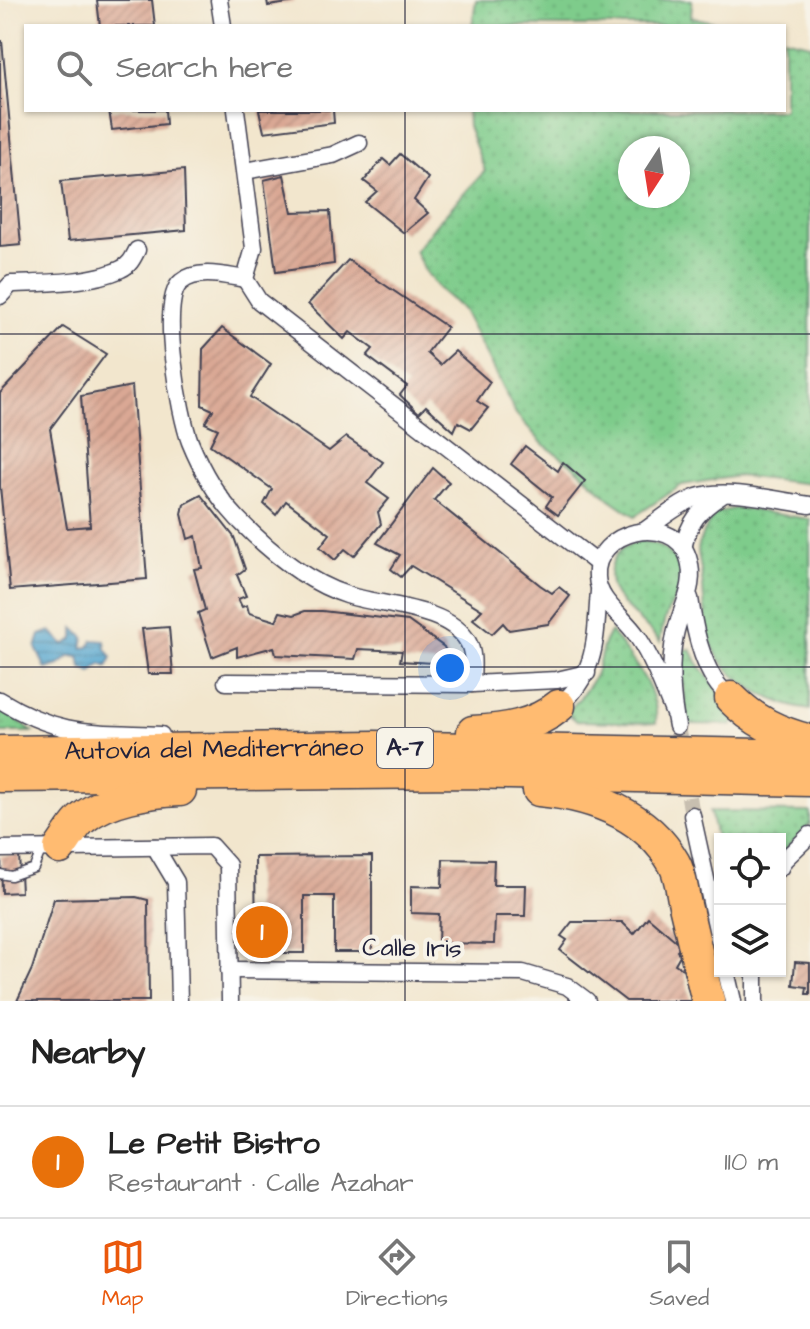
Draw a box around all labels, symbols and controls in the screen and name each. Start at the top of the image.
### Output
search box [24,24,786,112]
icon: search [52,46,96,90]
text: Search here [116,47,293,89]
north arrow [618,136,690,208]
your location [430,648,470,688]
road number: A-7 [377,728,433,768]
street label: Autovía del Mediterráneo [64,729,364,769]
map controls [714,833,786,977]
button: locate [714,833,786,905]
pin: 1 [236,902,288,962]
button: layers [714,905,786,977]
street label: Calle Iris [362,929,462,967]
text: Nearby [32,1029,146,1077]
text: Le Petit Bistro [108,1123,320,1165]
text: 1 [56,1144,60,1180]
text: 110 m [724,1144,778,1180]
text: Restaurant · Calle Azahar [108,1165,414,1201]
tab: Map [101,1235,145,1314]
tab: Directions [346,1235,448,1314]
tab: Saved [649,1235,709,1314]

